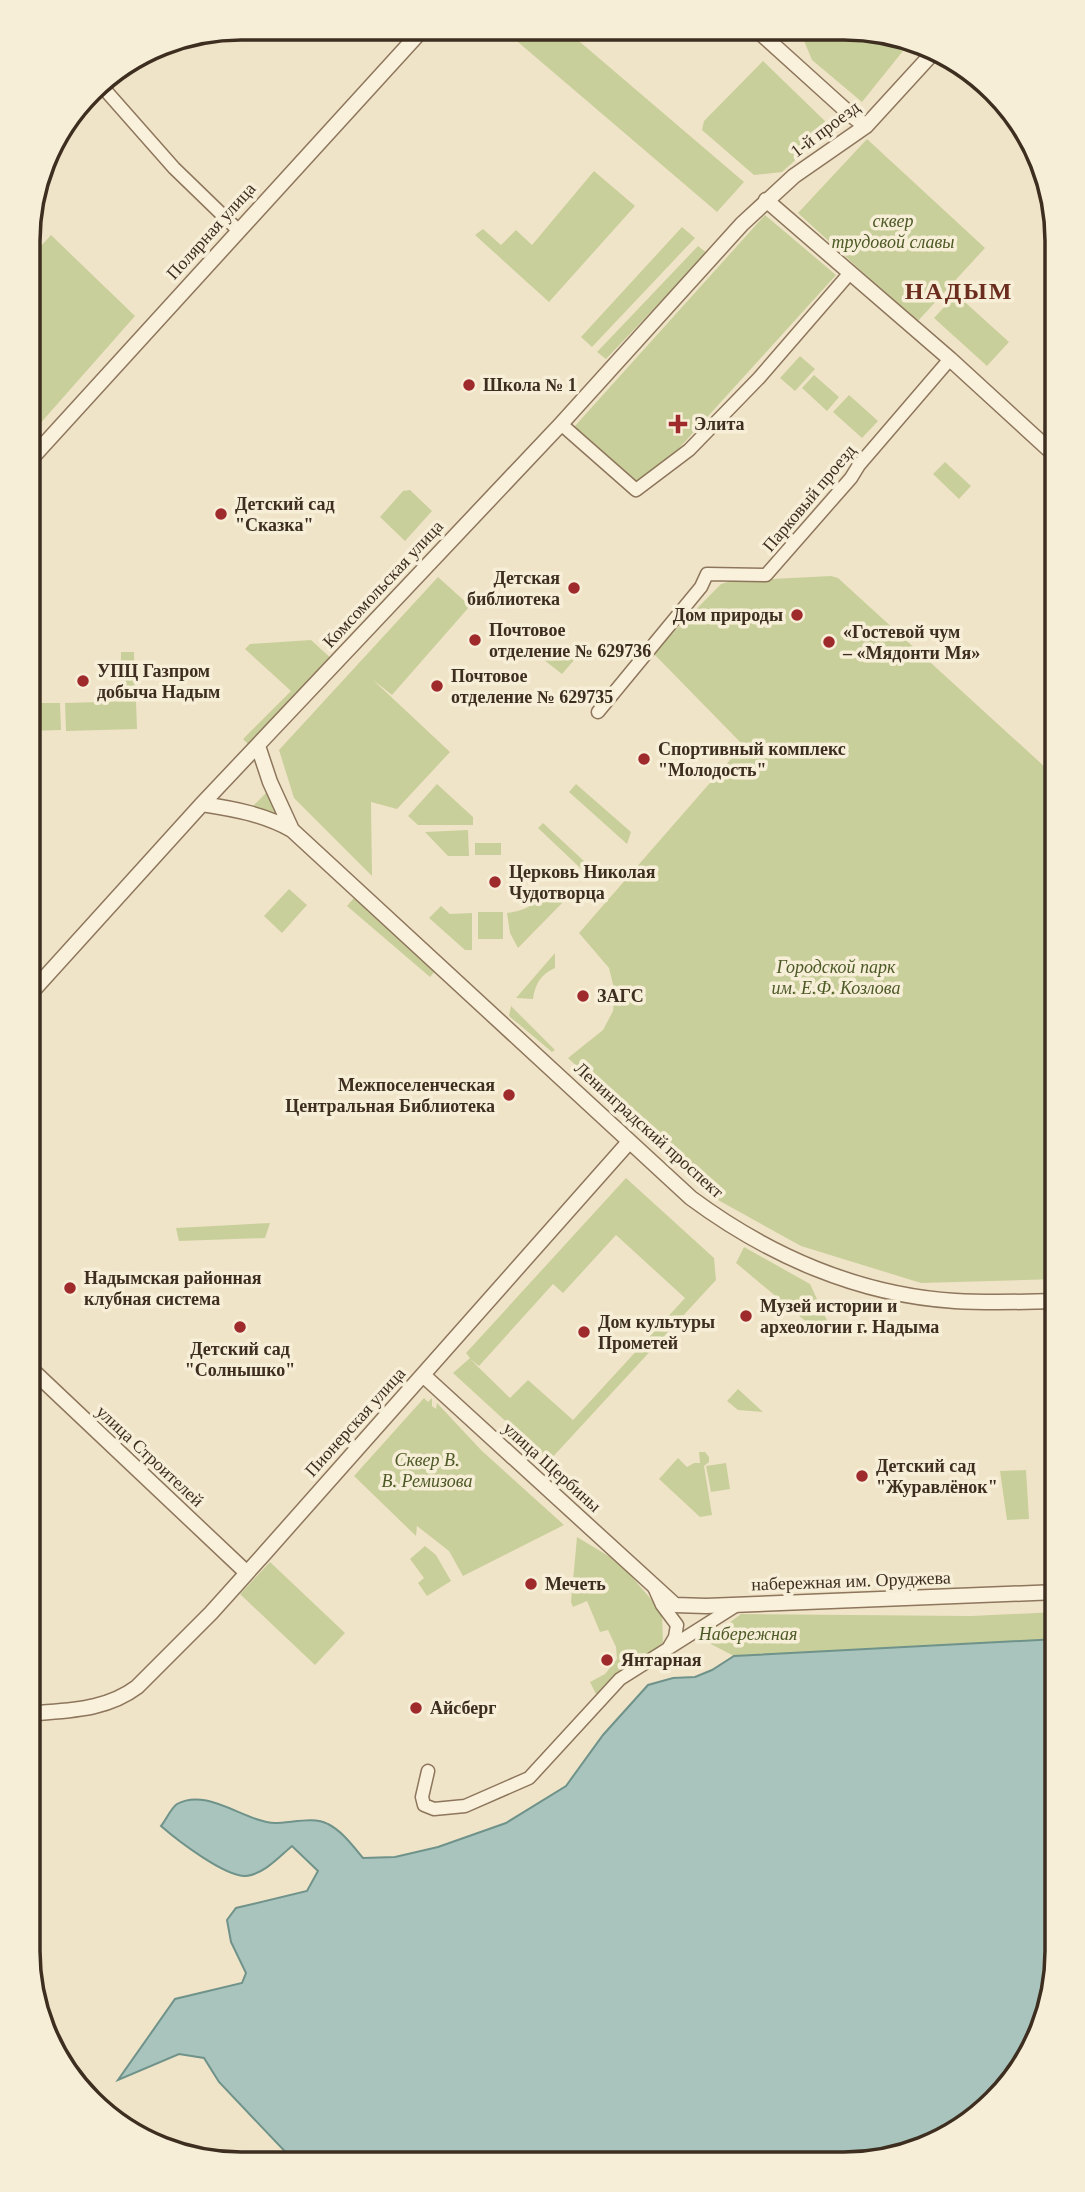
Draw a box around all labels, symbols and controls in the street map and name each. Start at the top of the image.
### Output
street label: 1-й проезд [787,97,863,161]
street label: Полярная улица [162,179,260,283]
park label: сквер трудовой славы [832,211,954,252]
district label: НАДЫМ [905,278,1013,304]
place label: Школа № 1 [483,375,577,395]
marker: Школа № 1 [461,377,477,393]
marker: Элита [668,414,688,434]
place label: Элита [694,414,745,434]
street label: Парковый проезд [758,440,860,556]
place label: Детский сад "Сказка" [235,494,335,535]
marker: Детский сад "Сказка" [213,506,229,522]
street label: Комсомольская улица [319,516,447,652]
place label: Детская библиотека [467,568,560,609]
marker: Детская библиотека [566,580,582,596]
place label: Дом природы [673,605,783,625]
marker: Дом природы [789,607,805,623]
place label: Почтовое отделение № 629736 [489,620,651,661]
place label: «Гостевой чум – «Мядонти Мя» [842,622,980,663]
marker: Почтовое отделение № 629736 [467,632,483,648]
marker: «Гостевой чум – «Мядонти Мя» [821,634,837,650]
place label: УПЦ Газпром добыча Надым [97,661,220,702]
place label: Почтовое отделение № 629735 [451,666,613,707]
marker: УПЦ Газпром добыча Надым [75,673,91,689]
marker: Почтовое отделение № 629735 [429,678,445,694]
place label: Спортивный комплекс "Молодость" [658,739,846,780]
marker: Спортивный комплекс "Молодость" [636,751,652,767]
place label: Церковь Николая Чудотворца [509,862,656,903]
marker: Церковь Николая Чудотворца [487,874,503,890]
park label: Городской парк им. Е.Ф. Козлова [772,957,900,998]
place label: ЗАГС [597,986,644,1006]
marker: ЗАГС [575,988,591,1004]
street label: Ленинградский проспект [571,1058,728,1202]
place label: Межпоселенческая Центральная Библиотека [285,1075,495,1116]
marker: Межпоселенческая Центральная Библиотека [501,1087,517,1103]
place label: Надымская районная клубная система [84,1268,262,1309]
marker: Надымская районная клубная система [62,1280,78,1296]
place label: Музей истории и археологии г. Надыма [760,1296,939,1337]
marker: Музей истории и археологии г. Надыма [738,1308,754,1324]
place label: Дом культуры Прометей [598,1312,715,1353]
marker: Детский сад "Солнышко" [232,1319,248,1335]
marker: Дом культуры Прометей [576,1324,592,1340]
place label: Детский сад "Солнышко" [185,1339,295,1380]
street label: Пионерская улица [301,1363,409,1481]
street label: улица Строителей [92,1401,208,1511]
street label: улица Щербины [499,1418,605,1516]
park label: Сквер В. В. Ремизова [382,1450,472,1491]
place label: Детский сад "Журавлёнок" [876,1456,998,1497]
marker: Детский сад "Журавлёнок" [854,1468,870,1484]
street label: набережная им. Оруджева [751,1568,951,1594]
place label: Мечеть [545,1574,606,1594]
marker: Мечеть [523,1576,539,1592]
park label: Набережная [698,1624,797,1644]
place label: Янтарная [621,1650,702,1670]
marker: Янтарная [599,1652,615,1668]
place label: Айсберг [430,1698,497,1718]
marker: Айсберг [408,1700,424,1716]

